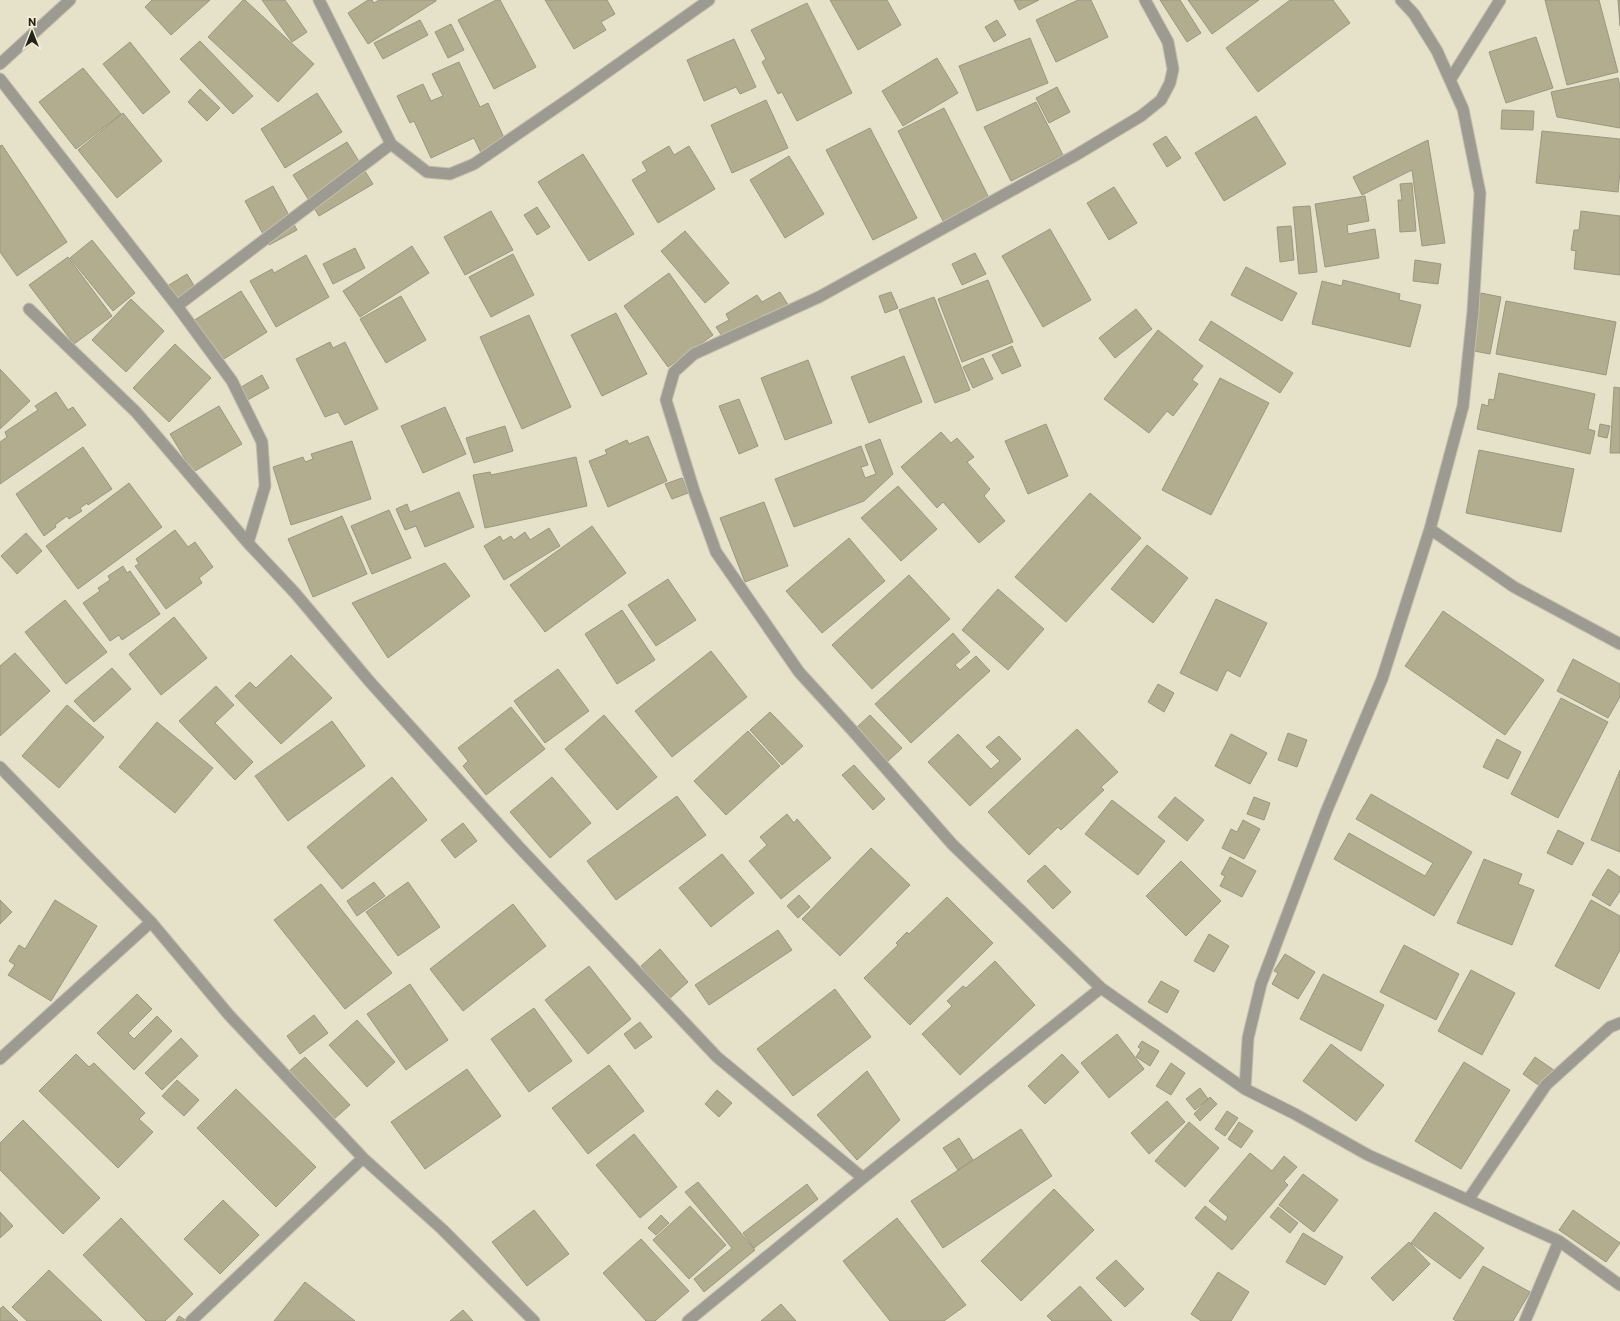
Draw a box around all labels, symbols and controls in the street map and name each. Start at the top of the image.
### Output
north arrow [12,12,52,52]
text: N [28,15,36,28]

